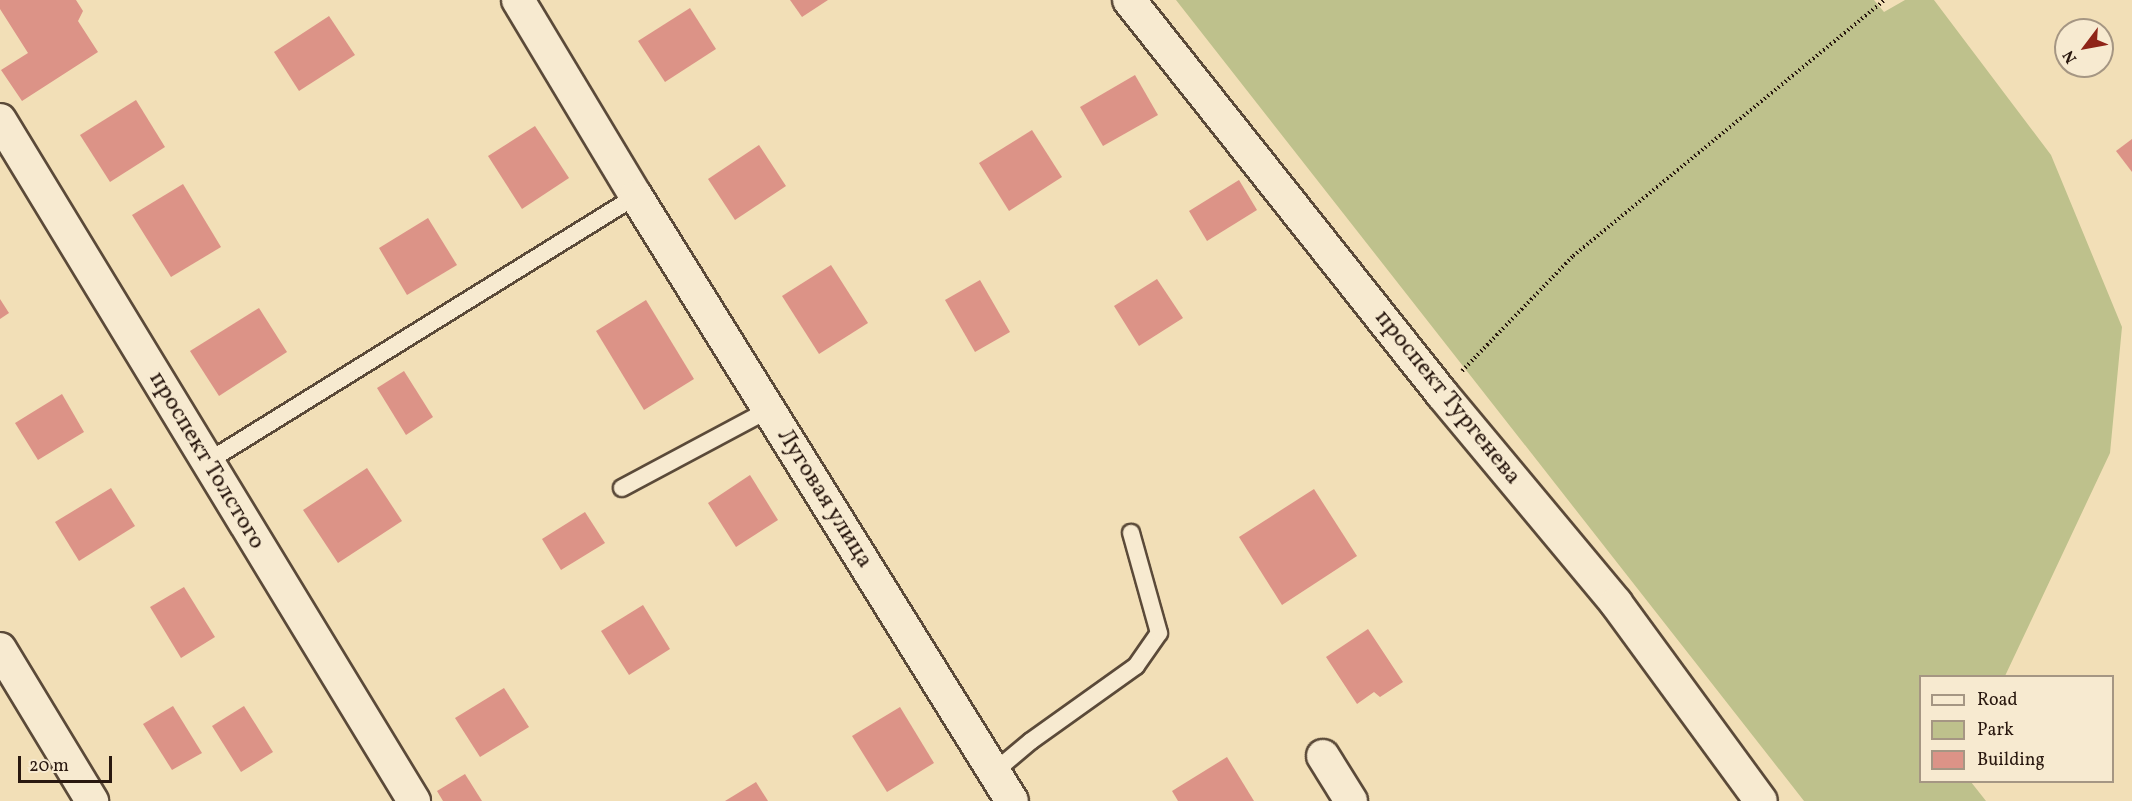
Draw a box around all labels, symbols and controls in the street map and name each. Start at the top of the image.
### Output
north arrow [2054,18,2114,78]
text: N [2058,46,2083,67]
street label: проспект Тургенева [1367,304,1527,492]
street label: проспект Толстого [141,367,271,555]
street label: Луговая улица [769,424,879,574]
legend [1919,675,2114,783]
text: Road [1977,688,2018,713]
text: Park [1977,718,2014,743]
scale bar [21,744,116,782]
text: Building [1977,748,2045,773]
text: 20 m [29,754,69,779]

